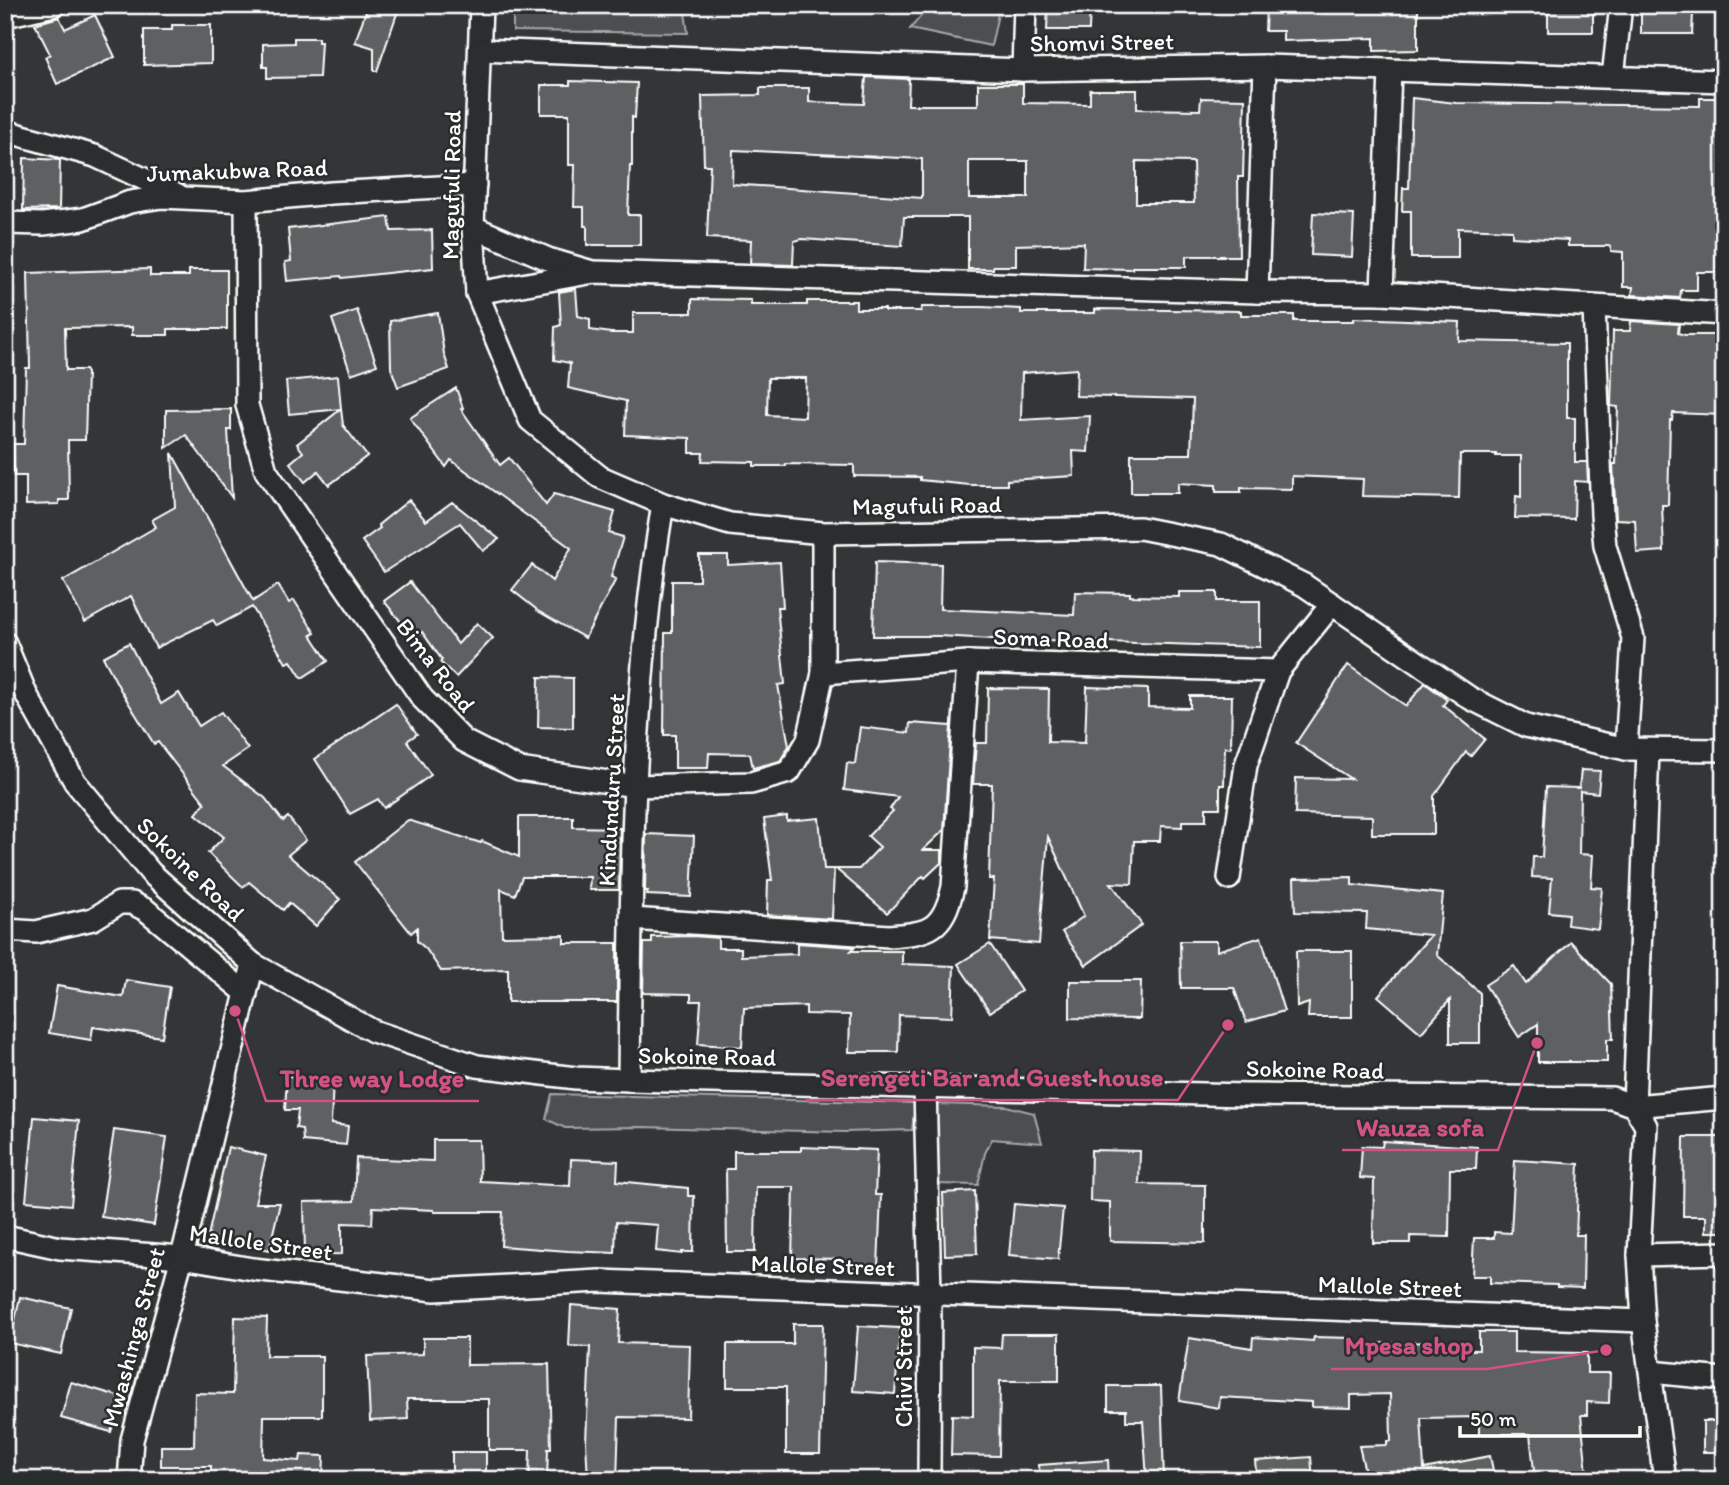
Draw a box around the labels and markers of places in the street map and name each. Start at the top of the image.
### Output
callout: Serengeti Bar and Guest house [806,1053,1178,1100]
callout: Three way Lodge [266,1054,479,1101]
callout: Wauza sofa [1342,1103,1498,1150]
callout: Mpesa shop [1331,1322,1487,1369]

